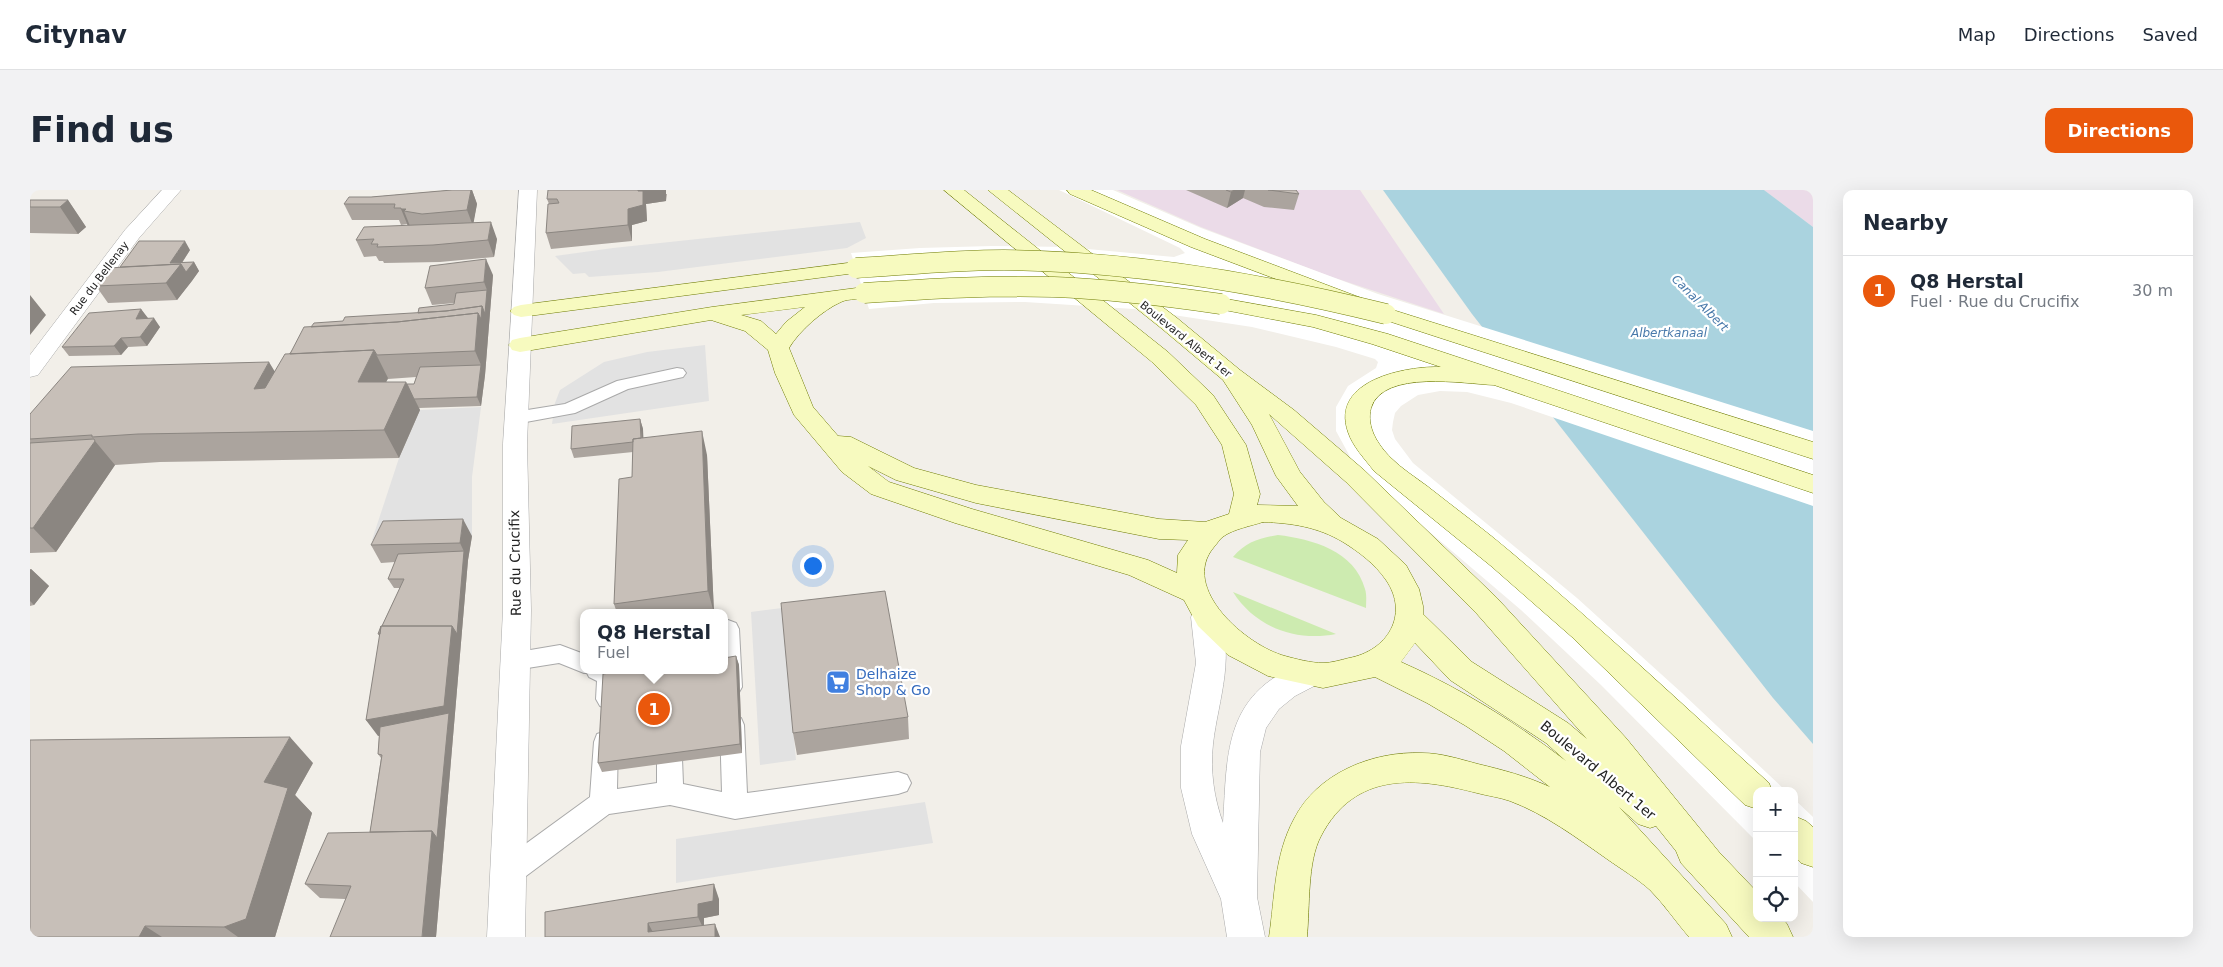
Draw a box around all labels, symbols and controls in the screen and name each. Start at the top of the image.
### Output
text: Citynav [25,21,127,49]
text: Map [1958,24,1996,45]
text: Directions [2024,24,2114,45]
text: Saved [2142,24,2198,45]
button: Directions [2045,108,2193,153]
text: Find us [30,110,174,150]
text: Nearby [1863,211,1948,235]
street label: Rue du Bellenay [67,238,132,318]
text: Q8 Herstal [1910,270,2024,292]
water label: Canal Albert [1669,272,1732,335]
text: 1 [1873,281,1885,300]
text: 30 m [2132,281,2173,300]
text: Fuel · Rue du Crucifix [1910,292,2080,311]
street label: Boulevard Albert 1er [1137,298,1234,381]
water label: Albertkanaal [1630,326,1708,340]
street label: Rue du Crucifix [506,510,524,616]
your location [800,553,826,579]
popup [580,609,728,674]
text: Q8 Herstal [597,621,711,643]
text: Fuel [597,643,630,662]
place label: Delhaize Shop & Go [856,666,930,698]
supermarket icon: Delhaize Shop & Go [825,669,851,695]
pin: 1 [638,690,670,728]
street label: Boulevard Albert 1er [1537,717,1659,823]
map controls [1753,787,1798,922]
button: + [1753,787,1798,832]
button: − [1753,832,1798,877]
button: locate [1753,877,1798,922]

